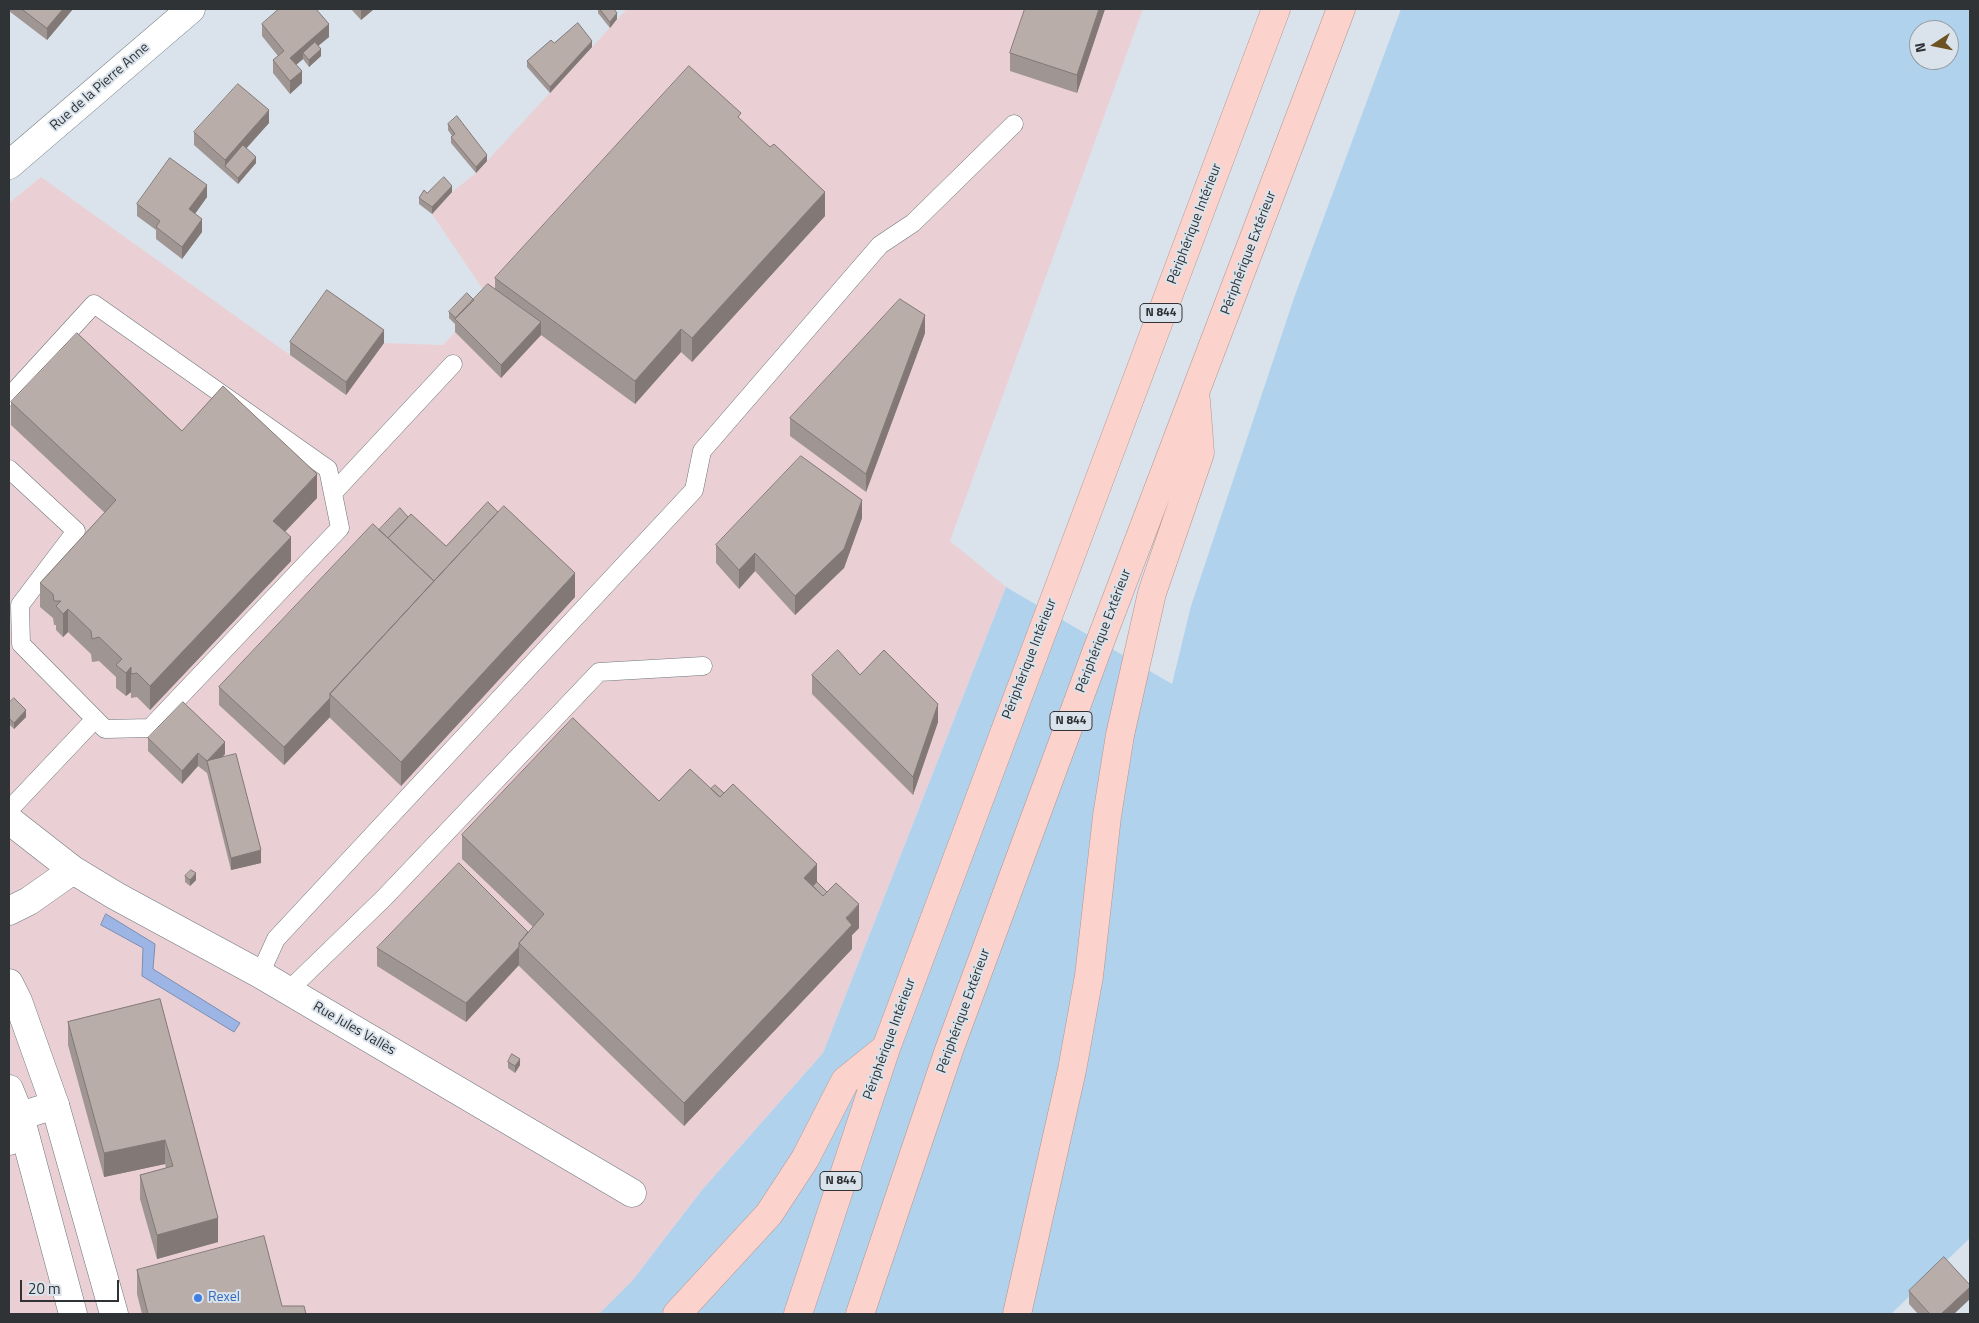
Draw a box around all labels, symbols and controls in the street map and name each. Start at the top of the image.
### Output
north arrow [1909,20,1959,70]
street label: Rue de la Pierre Anne [47,39,153,135]
text: N [1909,41,1931,55]
street label: Périphérique Intérieur [1164,161,1226,287]
street label: Périphérique Extérieur [1218,189,1280,317]
road number: N 844 [1140,304,1182,322]
street label: Périphérique Extérieur [1073,567,1135,695]
street label: Périphérique Intérieur [999,596,1061,722]
road number: N 844 [1050,711,1092,730]
street label: Périphérique Extérieur [934,946,994,1076]
street label: Périphérique Intérieur [860,976,920,1102]
street label: Rue Jules Vallès [310,999,398,1059]
road number: N 844 [820,1172,862,1190]
scale bar [22,1270,121,1302]
text: 20 m [28,1277,61,1300]
place label: Rexel [208,1290,240,1306]
marker: Rexel [192,1292,204,1304]

